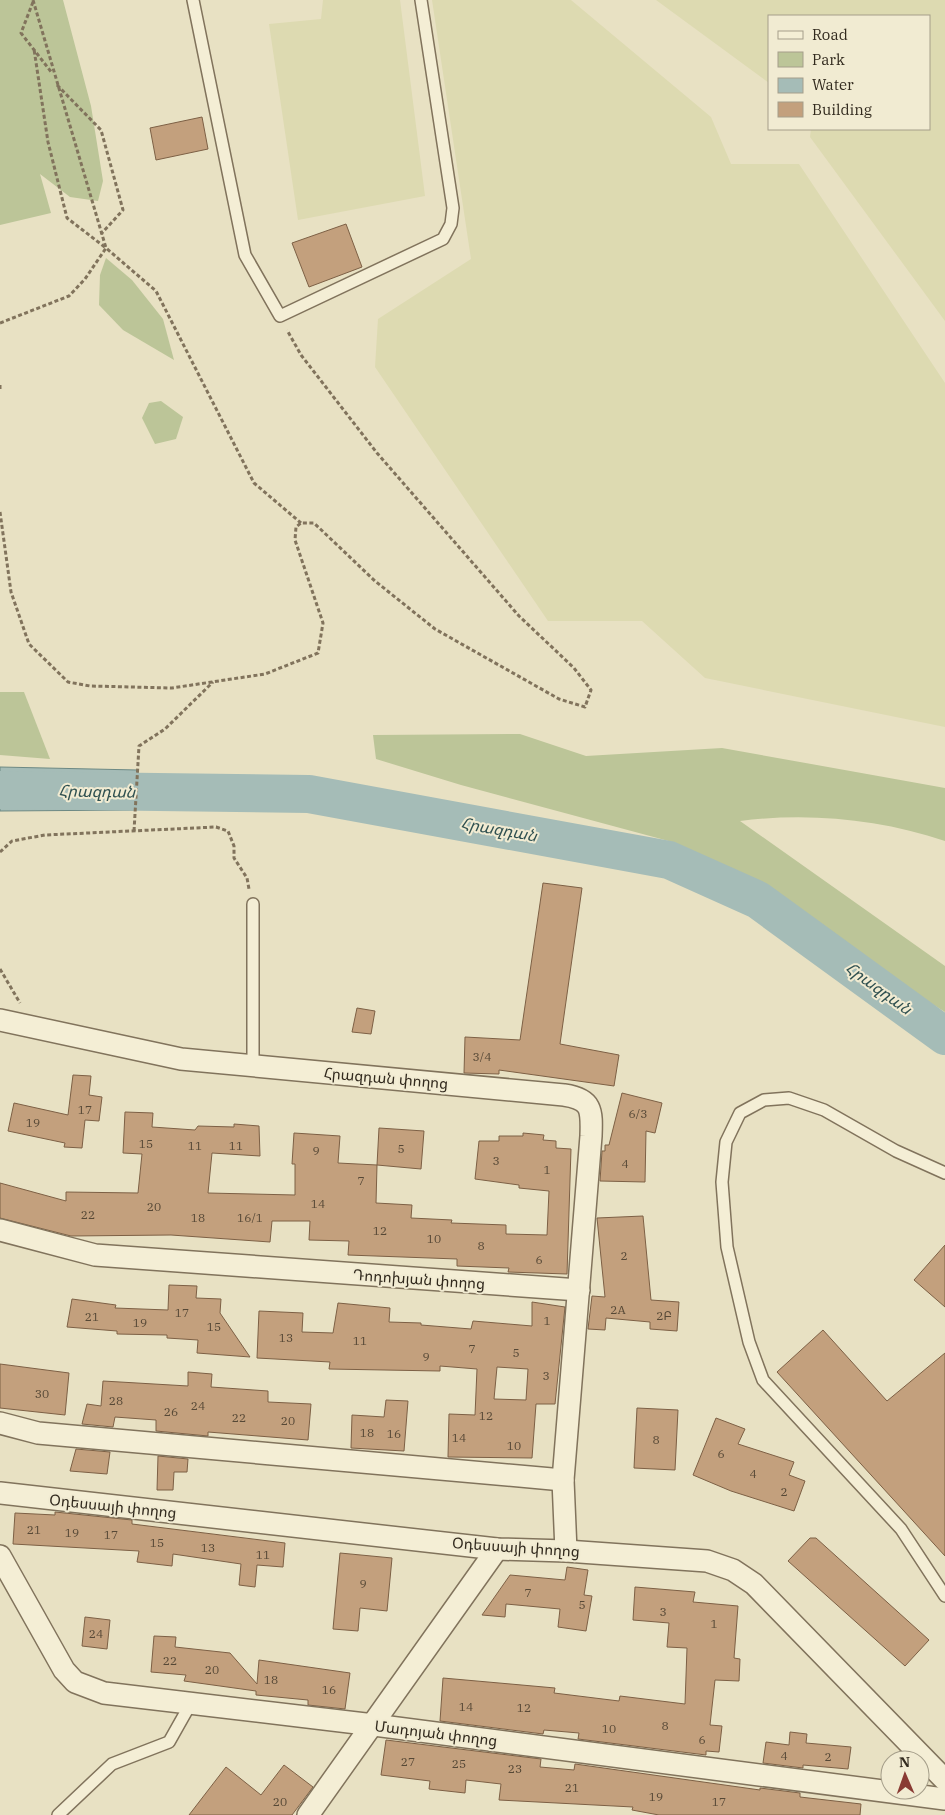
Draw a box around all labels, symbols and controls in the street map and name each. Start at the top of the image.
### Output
legend [768,15,930,130]
text: Road [812,25,848,44]
text: Park [812,50,845,69]
text: Water [812,75,854,94]
text: Building [812,100,872,119]
water label: Հրազդան [59,780,137,802]
water label: Հրազդան [460,813,540,846]
water label: Հրազդան [842,957,917,1019]
house number: 3/4 [473,1049,491,1064]
street label: Հրազդան փողոց [323,1063,449,1093]
house number: 17 [78,1102,92,1117]
house number: 6/3 [629,1106,647,1121]
house number: 19 [26,1115,40,1130]
house number: 15 [139,1136,153,1151]
house number: 11 [188,1138,202,1153]
house number: 11 [229,1138,243,1153]
house number: 5 [397,1141,405,1156]
house number: 9 [312,1143,320,1158]
house number: 3 [492,1153,500,1168]
house number: 4 [621,1156,629,1171]
house number: 1 [543,1162,551,1177]
house number: 7 [357,1173,365,1188]
house number: 14 [311,1196,325,1211]
house number: 20 [147,1199,161,1214]
house number: 22 [81,1207,95,1222]
house number: 18 [191,1210,205,1225]
house number: 16/1 [237,1210,263,1225]
house number: 12 [373,1223,387,1238]
house number: 10 [427,1231,441,1246]
house number: 8 [477,1238,485,1253]
house number: 2 [620,1248,628,1263]
house number: 6 [535,1252,543,1267]
street label: Դոդոխյան փողոց [352,1265,486,1293]
house number: 2A [610,1302,626,1317]
house number: 17 [175,1305,189,1320]
house number: 2Բ [656,1308,672,1323]
house number: 21 [85,1309,99,1324]
house number: 1 [543,1313,551,1328]
house number: 19 [133,1315,147,1330]
house number: 15 [207,1319,221,1334]
house number: 13 [279,1330,293,1345]
house number: 11 [353,1333,367,1348]
house number: 7 [468,1341,476,1356]
house number: 5 [512,1345,520,1360]
house number: 9 [422,1349,430,1364]
house number: 3 [542,1368,550,1383]
house number: 30 [35,1386,49,1401]
house number: 28 [109,1393,123,1408]
house number: 24 [191,1398,205,1413]
house number: 26 [164,1404,178,1419]
house number: 12 [479,1408,493,1423]
house number: 22 [232,1410,246,1425]
house number: 20 [281,1413,295,1428]
house number: 18 [360,1425,374,1440]
house number: 16 [387,1426,401,1441]
house number: 14 [452,1430,466,1445]
house number: 8 [652,1432,660,1447]
house number: 10 [507,1438,521,1453]
house number: 6 [717,1446,725,1461]
house number: 4 [749,1466,757,1481]
house number: 2 [780,1484,788,1499]
street label: Օդեսսայի փողոց [48,1490,178,1522]
house number: 21 [27,1522,41,1537]
house number: 19 [65,1525,79,1540]
house number: 17 [104,1527,118,1542]
street label: Օդեսսայի փողոց [452,1533,580,1561]
house number: 15 [150,1535,164,1550]
house number: 13 [201,1540,215,1555]
house number: 11 [256,1547,270,1562]
house number: 9 [359,1576,367,1591]
house number: 7 [524,1585,532,1600]
house number: 5 [578,1597,586,1612]
house number: 3 [659,1604,667,1619]
house number: 1 [710,1616,718,1631]
house number: 24 [89,1626,103,1641]
house number: 22 [163,1653,177,1668]
house number: 20 [205,1662,219,1677]
house number: 18 [264,1672,278,1687]
house number: 16 [322,1682,336,1697]
house number: 14 [459,1699,473,1714]
house number: 12 [517,1700,531,1715]
street label: Մադոյան փողոց [373,1716,499,1750]
house number: 8 [661,1718,669,1733]
house number: 10 [602,1721,616,1736]
house number: 6 [698,1732,706,1747]
house number: 4 [780,1748,788,1763]
house number: 2 [824,1749,832,1764]
north arrow [880,1750,930,1800]
text: N [899,1753,910,1771]
house number: 27 [401,1754,415,1769]
house number: 25 [452,1756,466,1771]
house number: 23 [508,1761,522,1776]
house number: 21 [565,1780,579,1795]
house number: 19 [649,1789,663,1804]
house number: 20 [273,1794,287,1809]
house number: 17 [712,1794,726,1809]

